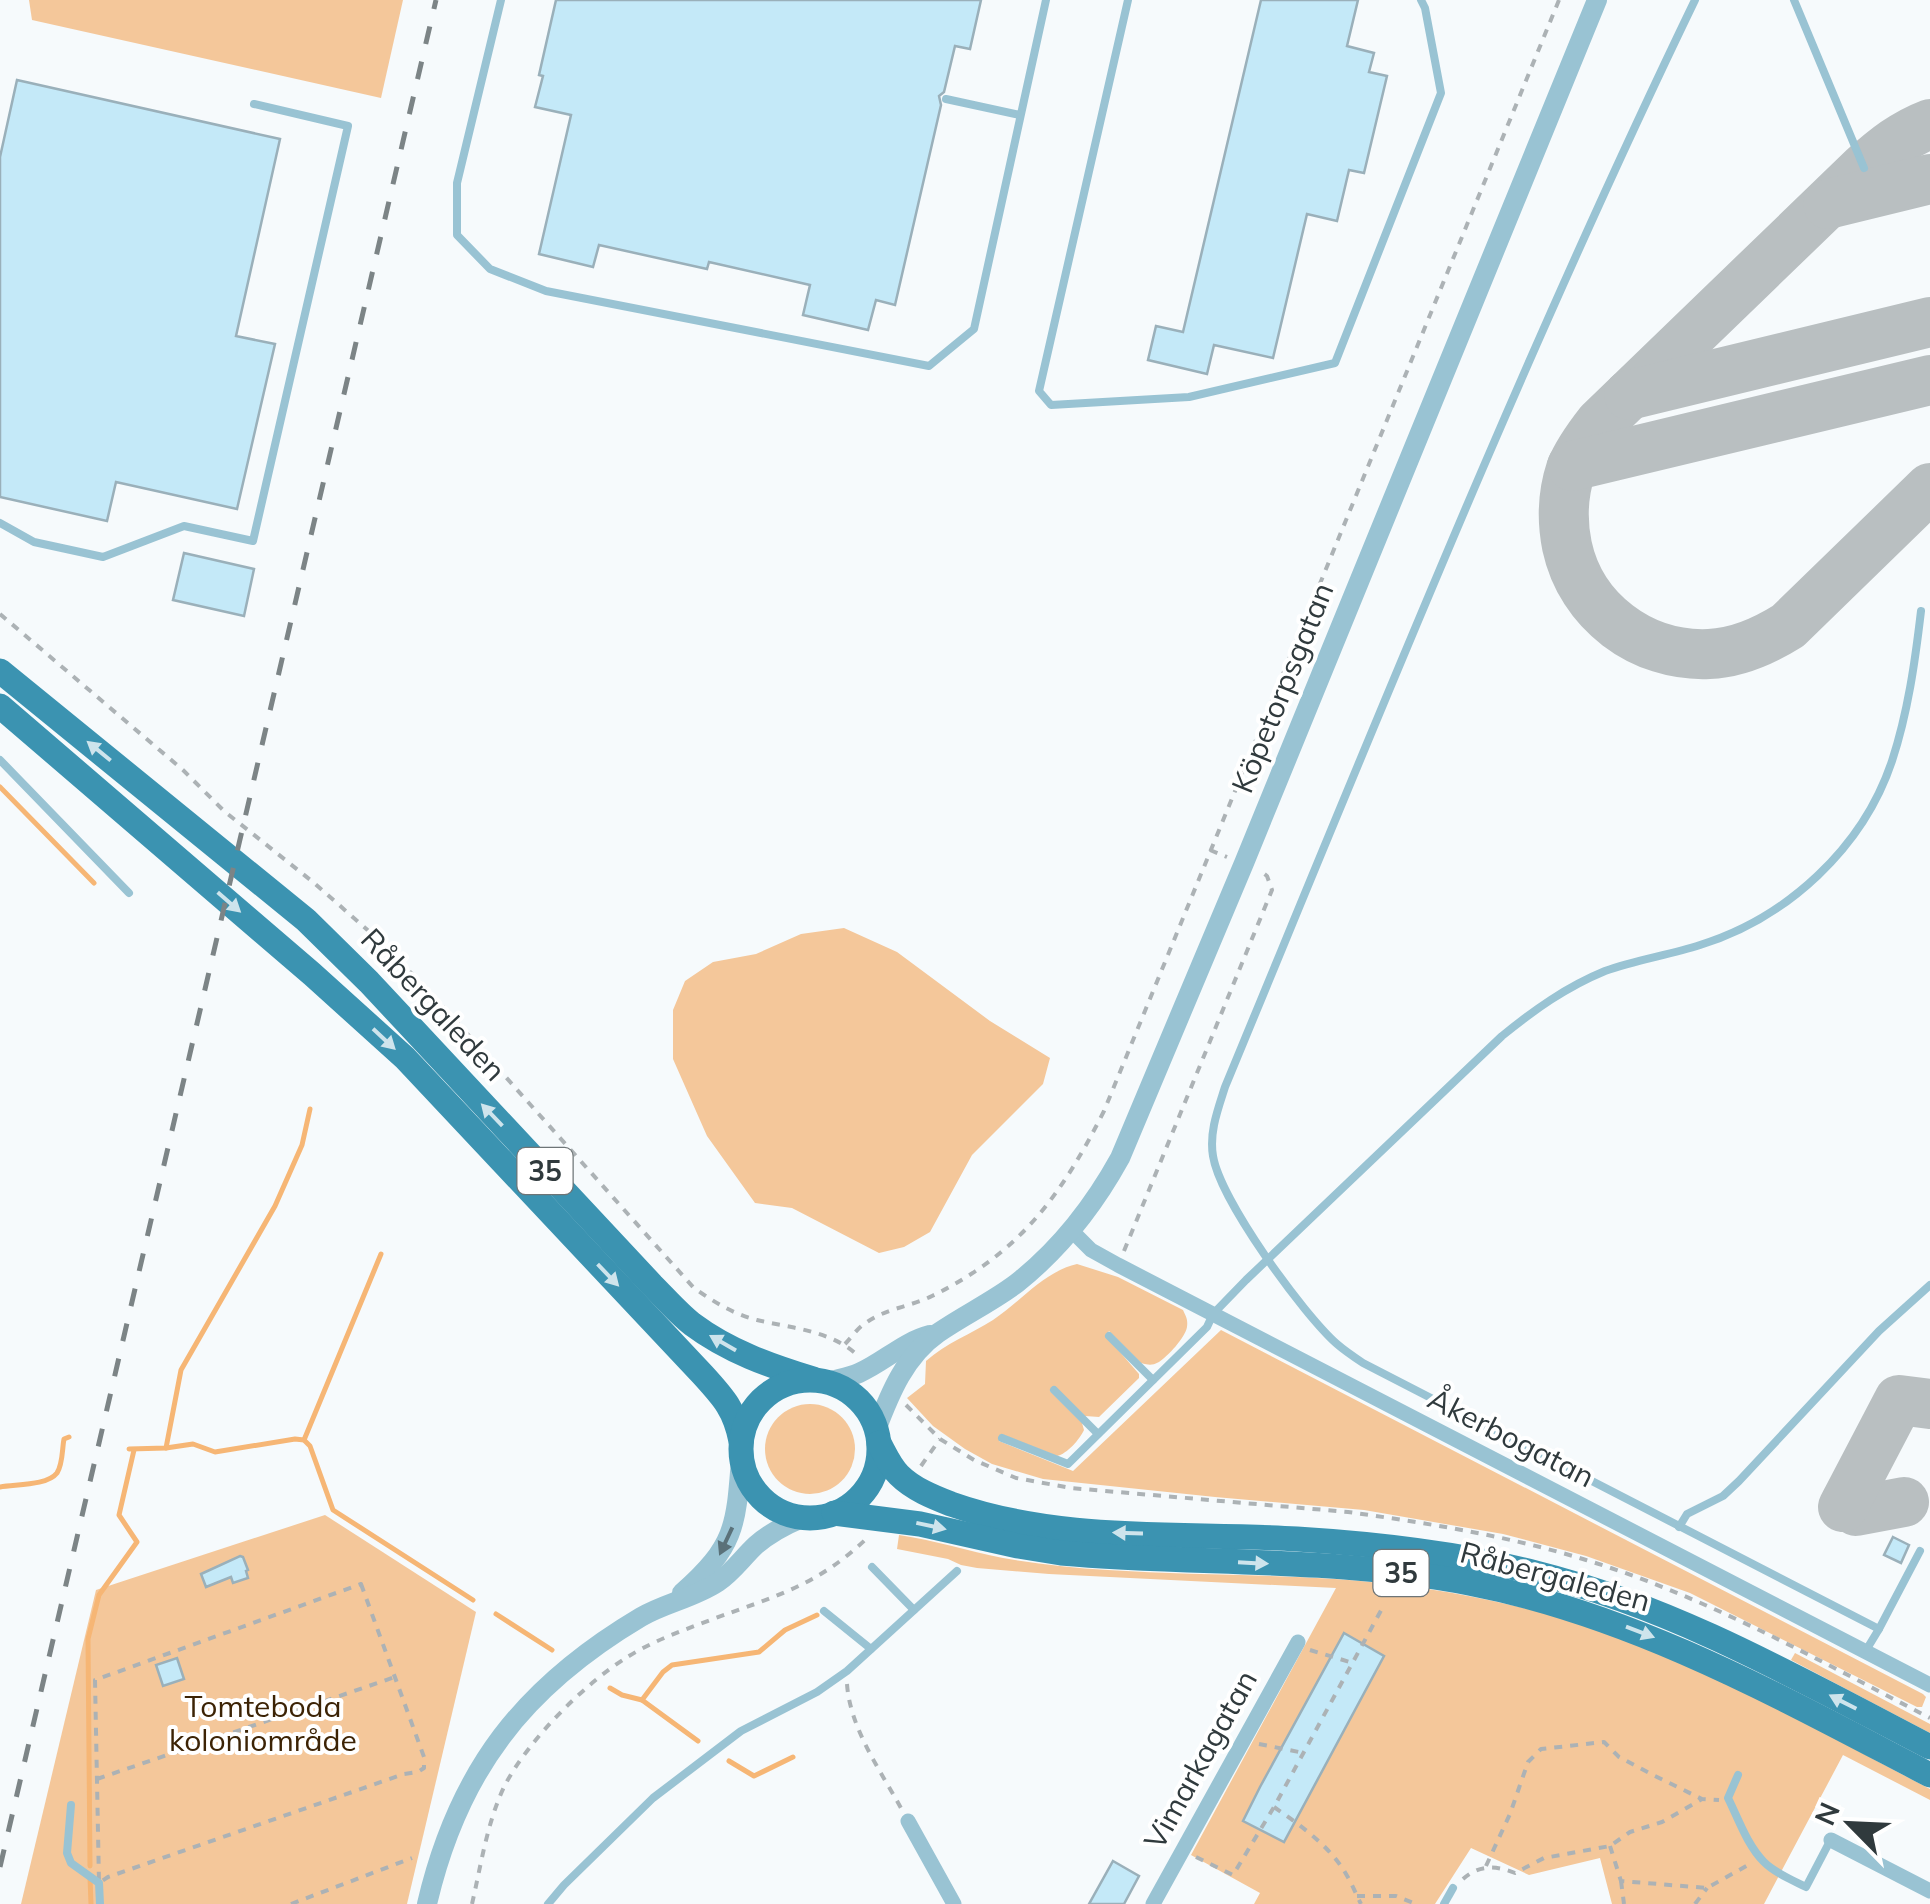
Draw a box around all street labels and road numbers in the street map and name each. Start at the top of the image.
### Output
street label: Köpetorpsgatan [1223,577,1342,798]
street label: Råbergaleden [353,920,514,1089]
road number: 35 [518,1148,572,1194]
street label: Åkerbogatan [1422,1379,1601,1495]
street label: Råbergaleden [1456,1532,1654,1620]
road number: 35 [1374,1550,1428,1596]
street label: Vimarkagatan [1135,1663,1265,1856]

